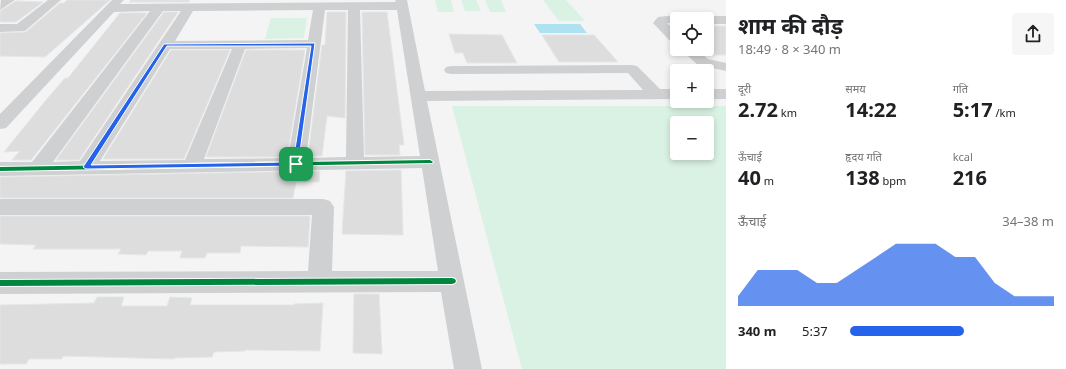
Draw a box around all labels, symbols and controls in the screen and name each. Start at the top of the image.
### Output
text: शाम की दौड़ [738,10,843,40]
map controls [670,12,714,160]
button: locate [670,12,714,56]
button: share [1012,13,1054,55]
text: 18:49 · 8 × 340 m [738,40,841,58]
button: + [670,64,714,108]
text: दूरी [738,81,751,96]
text: समय [845,81,866,96]
text: गति [953,81,968,96]
text: 2.72 [738,96,778,123]
text: 14:22 [845,96,897,123]
text: 5:17 [953,96,993,123]
text: km [778,105,797,120]
text: /km [993,105,1016,120]
button: − [670,116,714,160]
pin [279,147,313,181]
text: ऊँचाई [738,149,762,164]
text: हृदय गति [845,149,882,164]
text: kcal [953,149,973,164]
icon: arrive [285,153,307,175]
text: 40 [738,164,761,191]
text: 138 [845,164,880,191]
text: 216 [953,164,987,191]
text: m [761,173,774,188]
text: bpm [880,173,906,188]
text: ऊँचाई [738,212,766,230]
text: 34–38 m [1002,212,1054,230]
text: 340 m [738,322,776,340]
text: 5:37 [802,322,828,340]

